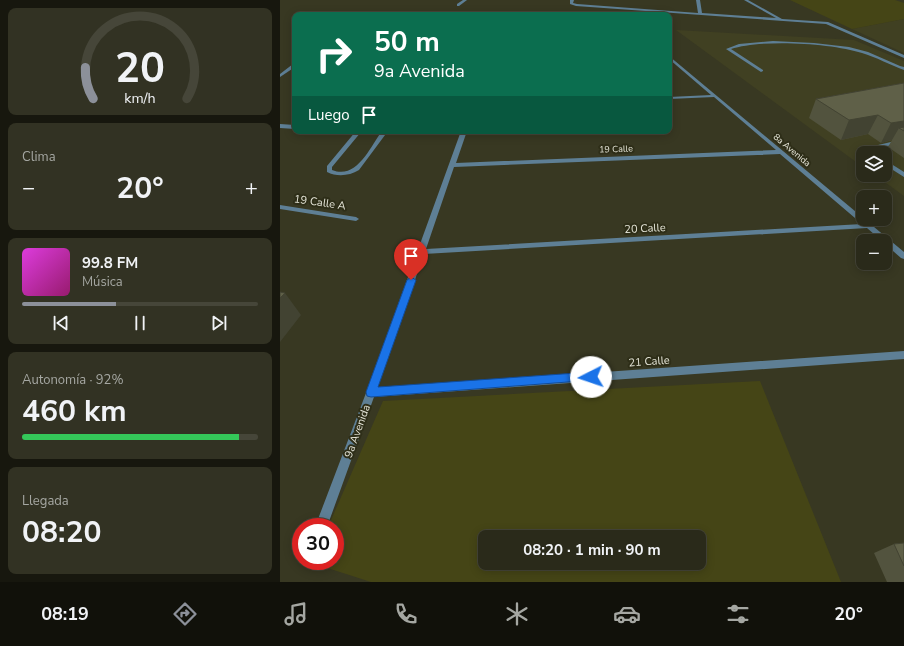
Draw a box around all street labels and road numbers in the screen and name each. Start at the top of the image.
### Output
street label: 8a Avenida [771,131,813,169]
street label: 19 Calle [599,142,633,156]
street label: 19 Calle A [293,191,347,214]
street label: 20 Calle [624,220,666,237]
street label: 21 Calle [628,353,670,370]
street label: 9a Avenida [341,402,374,460]

